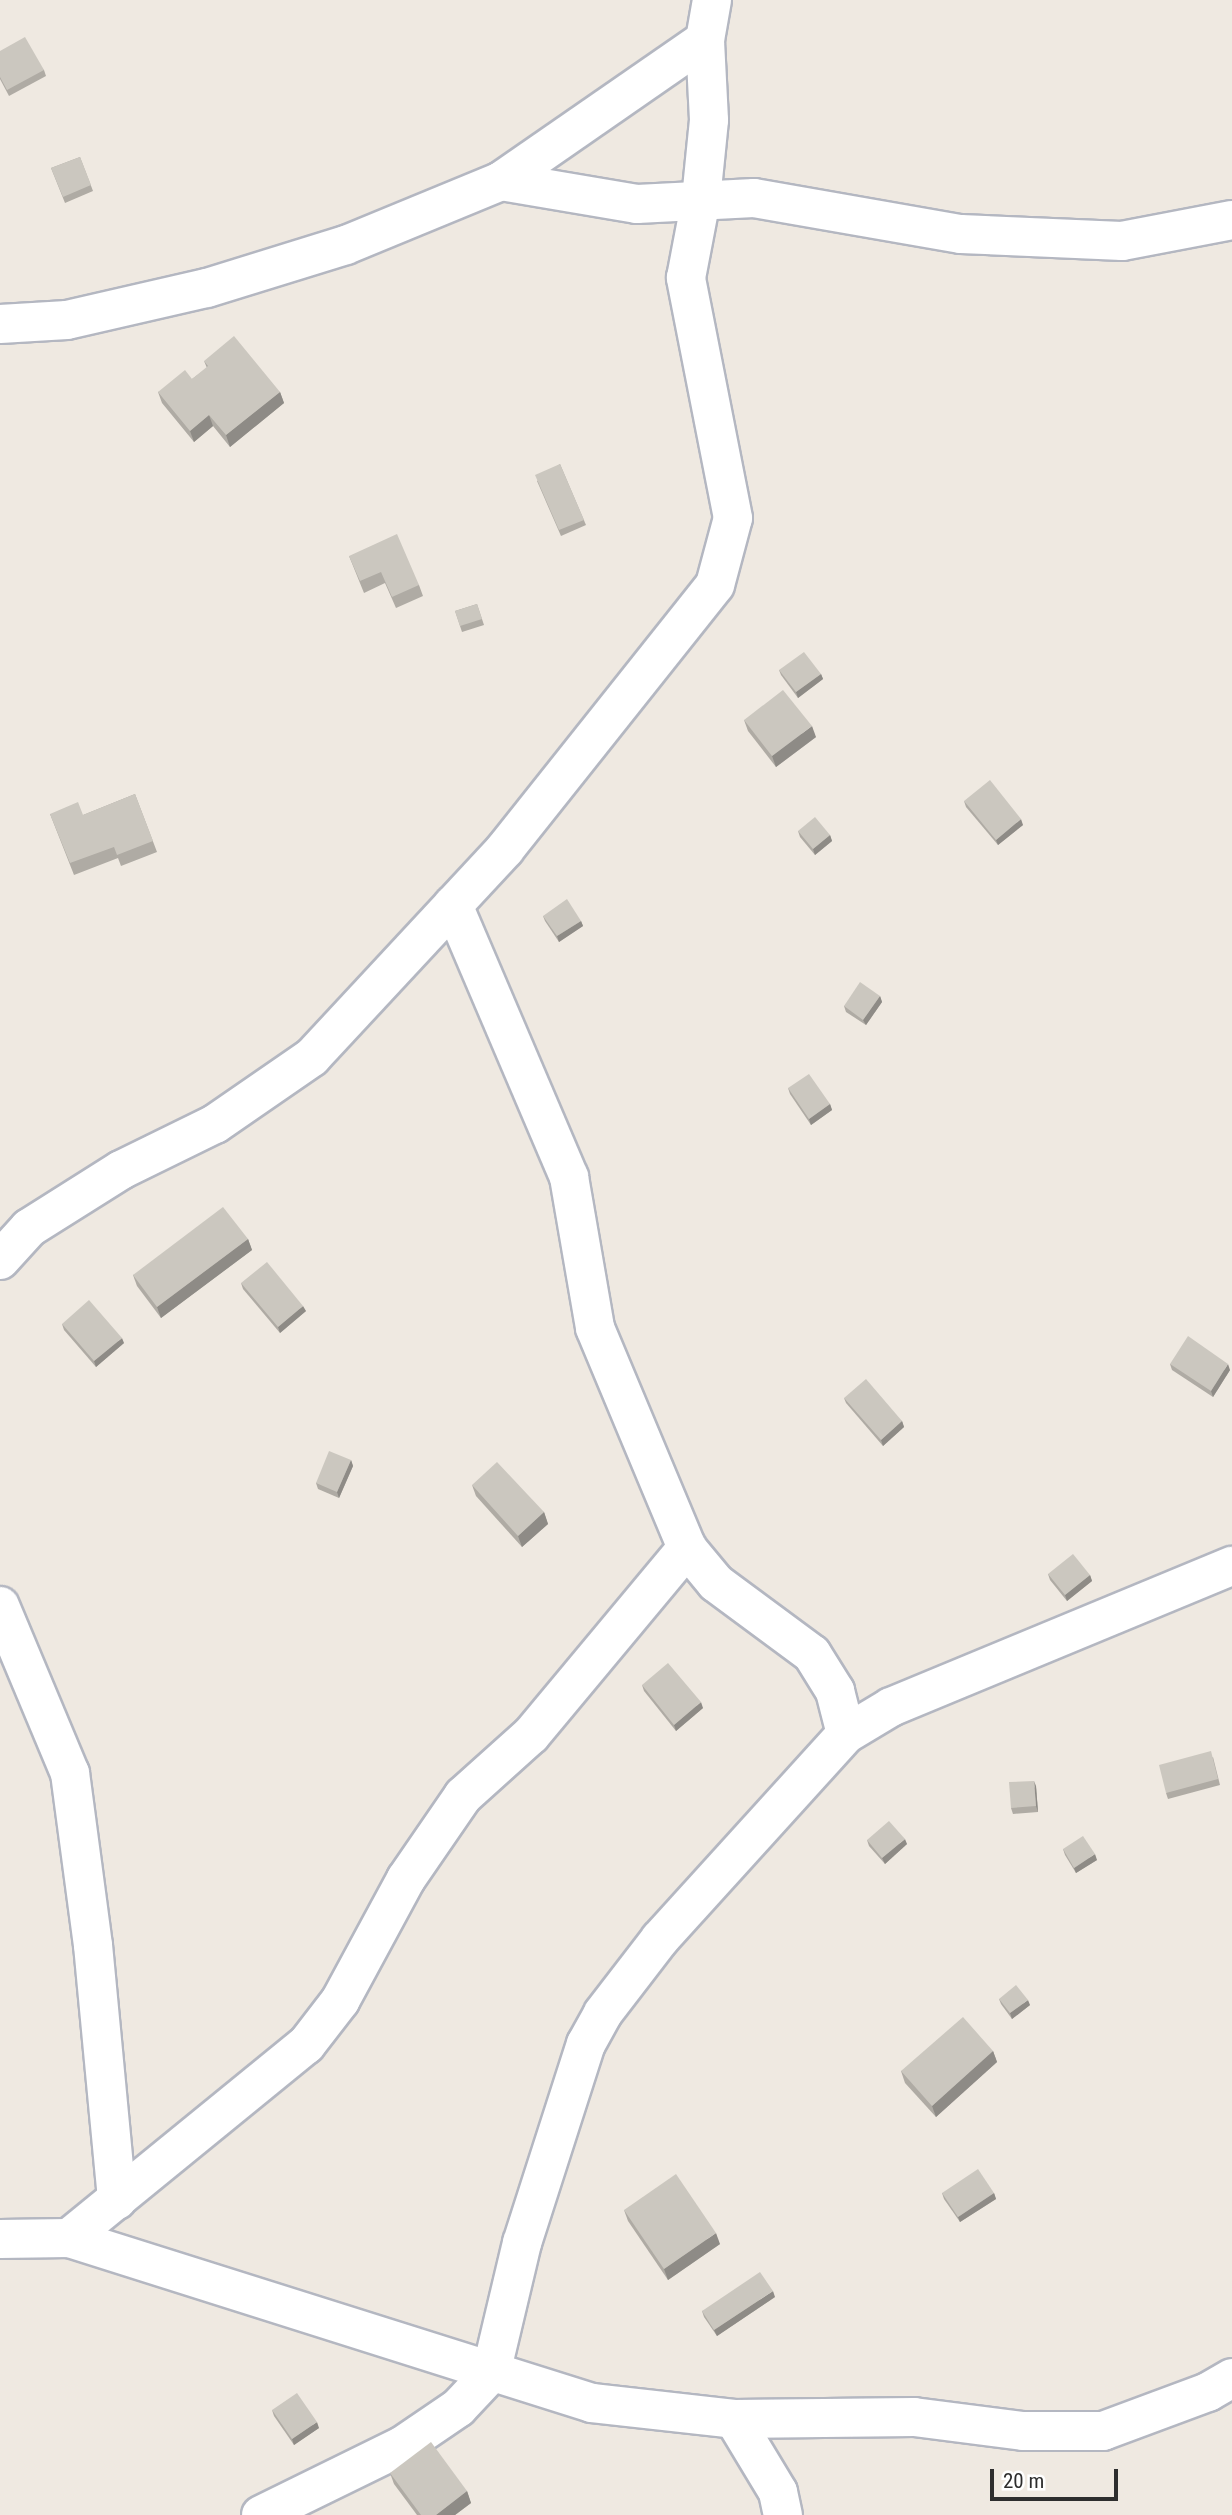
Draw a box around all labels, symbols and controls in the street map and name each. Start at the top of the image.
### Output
scale bar [994,2456,1122,2500]
text: 20 m [1003,2469,1044,2493]

